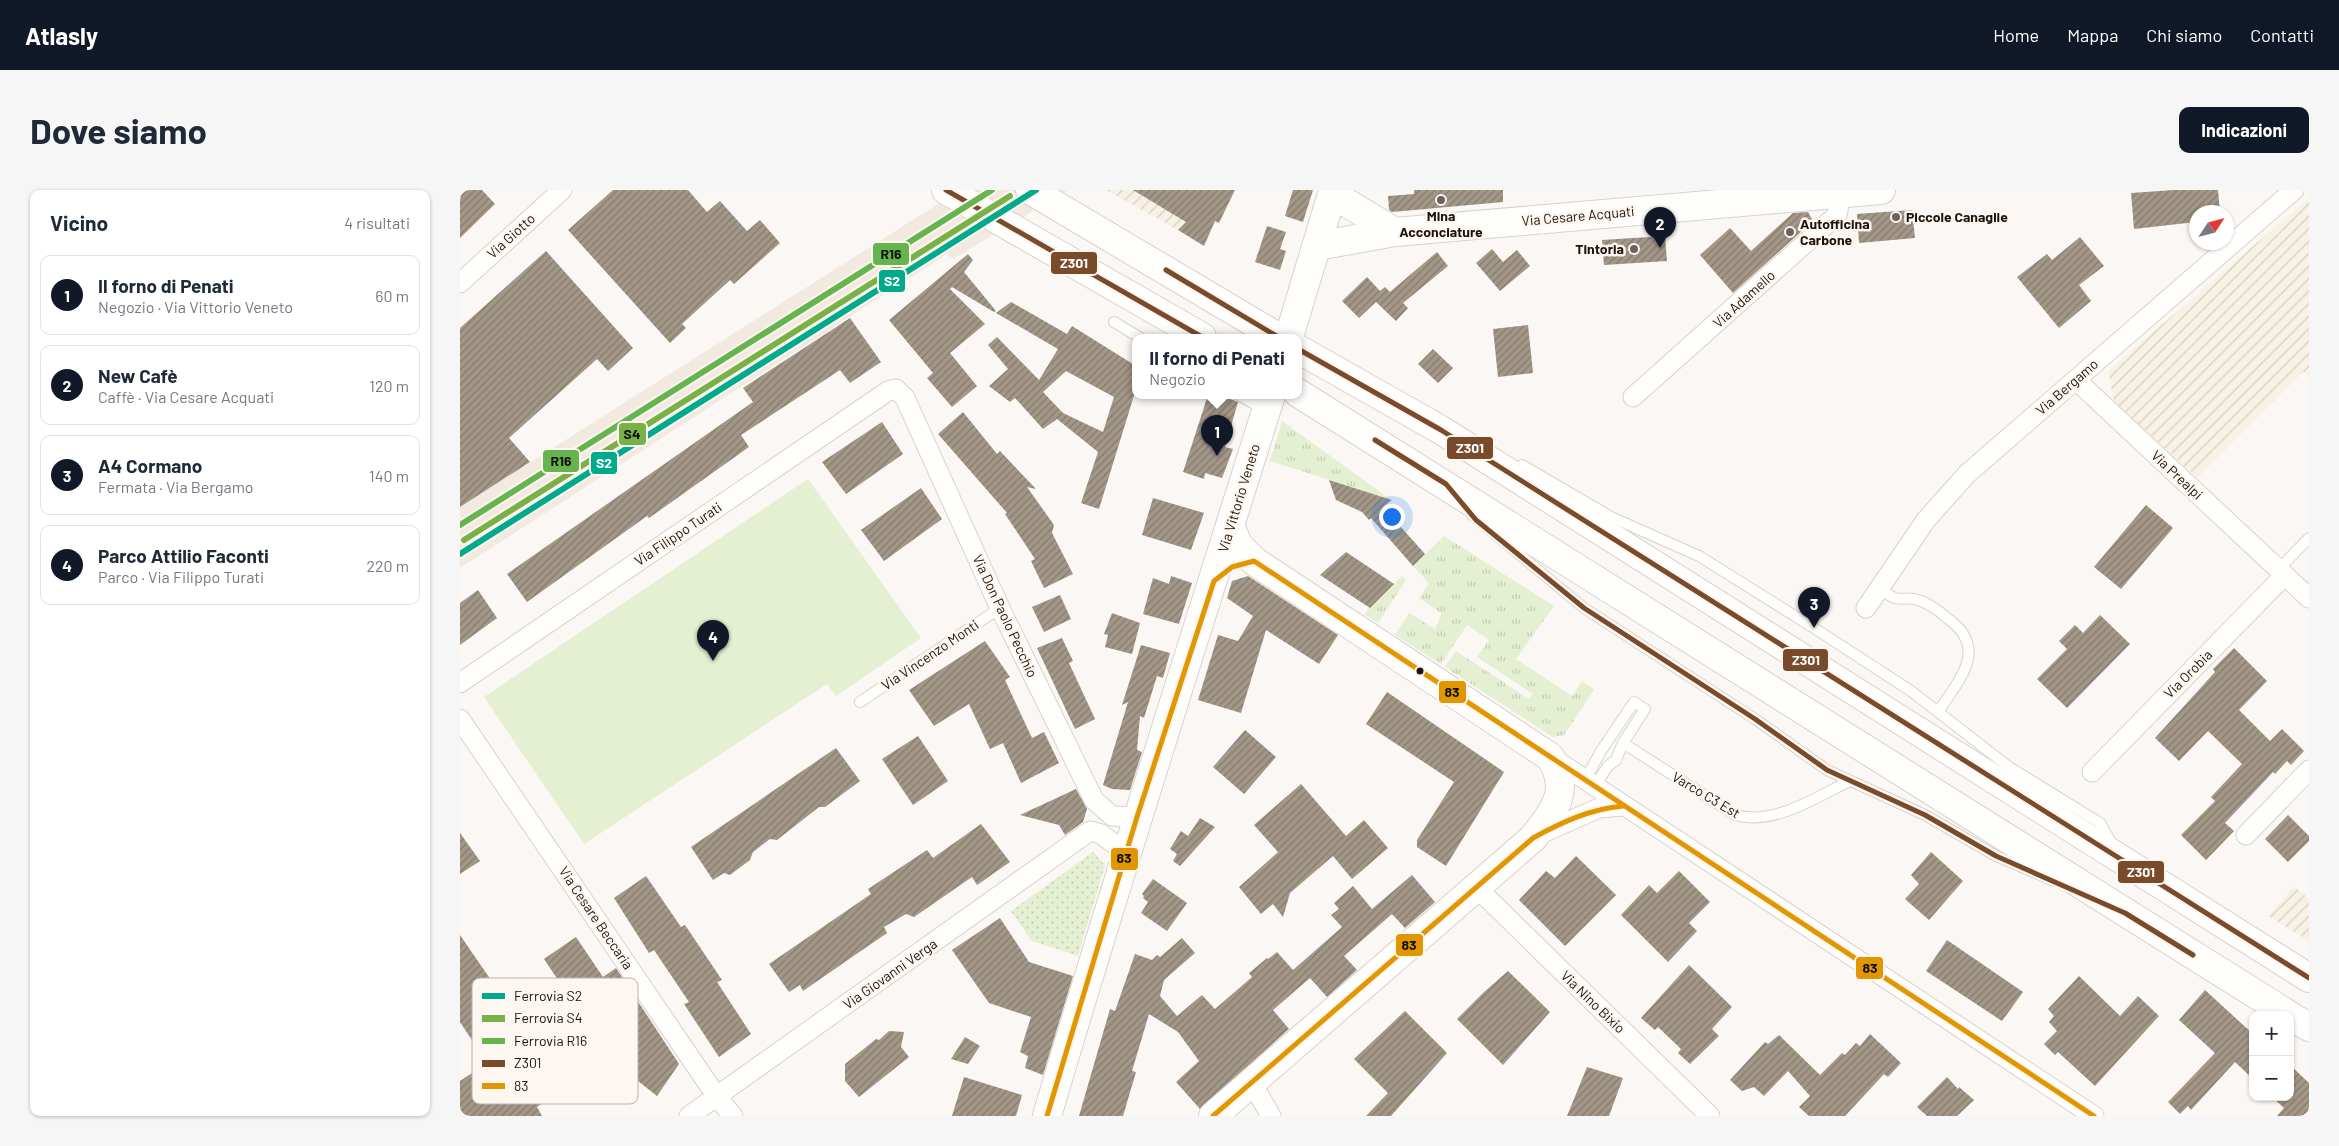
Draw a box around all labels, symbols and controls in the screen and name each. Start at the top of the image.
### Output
text: Atlasly [25,21,98,50]
text: Home [1993,24,2039,46]
text: Mappa [2067,24,2118,46]
text: Chi siamo [2146,24,2222,46]
text: Contatti [2250,24,2314,46]
button: Indicazioni [2179,107,2309,153]
text: Dove siamo [30,109,207,151]
marker: Mina Acconciature [1435,194,1447,206]
street label: Via Cesare Acquati [1521,202,1635,229]
north arrow [2189,205,2234,250]
place label: Mina Acconciature [1399,207,1483,240]
pin: 2 [1644,207,1676,248]
place label: Piccole Canaglie [1906,208,2008,225]
text: Vicino [50,210,108,235]
street label: Via Giotto [483,210,538,262]
marker: Piccole Canaglie [1890,211,1902,223]
text: 4 risultati [344,213,410,232]
place label: Autofficina Carbone [1800,215,1870,248]
marker: Autofficina Carbone [1784,226,1796,238]
place label: Tintoria [1575,240,1624,257]
line badge: R16 [872,242,910,266]
marker: Tintoria [1628,243,1640,255]
text: R16 [880,245,902,262]
line badge: Z301 [1050,251,1098,275]
text: Z301 [1060,254,1088,271]
street label: Via Adamello [1709,266,1778,331]
line badge: S2 [878,269,906,293]
text: S2 [884,272,900,289]
text: Il forno di Penati [98,274,234,297]
text: 1 [64,286,70,305]
text: 60 m [375,286,409,305]
text: Negozio · Via Vittorio Veneto [98,297,293,316]
popup [1132,334,1302,399]
text: Il forno di Penati [1149,346,1285,369]
street label: Via Bergamo [2032,355,2101,418]
text: New Cafè [98,364,178,387]
text: Negozio [1149,369,1206,388]
text: 2 [63,376,71,395]
text: 120 m [369,376,409,395]
text: Caffè · Via Cesare Acquati [98,387,274,406]
pin: 1 [1201,415,1233,456]
line badge: S4 [618,422,647,446]
text: S4 [624,425,640,442]
line badge: Z301 [1446,436,1494,460]
text: Z301 [1456,439,1484,456]
street label: Via Vittorio Veneto [1214,442,1263,554]
street label: Via Prealpi [2148,447,2207,503]
line badge: R16 [542,449,580,473]
line badge: S2 [590,451,618,475]
text: R16 [550,452,572,469]
text: A4 Cormano [98,454,202,477]
text: S2 [596,454,612,471]
text: 3 [63,466,71,485]
text: 140 m [369,466,409,485]
text: Fermata · Via Bergamo [98,477,254,496]
street label: Via Filippo Turati [631,498,725,569]
your location [1379,504,1405,530]
text: Parco Attilio Faconti [98,544,269,567]
street label: Via Don Paolo Pecchio [969,552,1041,680]
text: 4 [62,556,72,575]
text: 220 m [366,556,409,575]
text: Parco · Via Filippo Turati [98,567,264,586]
pin: 3 [1798,587,1830,628]
street label: Via Vincenzo Monti [878,616,982,693]
pin: 4 [697,620,729,661]
street label: Via Orobia [2160,646,2215,701]
line badge: Z301 [1782,648,1829,672]
text: Z301 [1792,651,1820,668]
unlabelled marker [1415,666,1425,676]
line badge: 83 [1438,680,1467,704]
text: 83 [1444,683,1460,700]
street label: Varco C3 Est [1669,768,1743,821]
line badge: 83 [1110,847,1139,871]
text: 83 [1116,849,1132,866]
line badge: Z301 [2117,860,2165,884]
street label: Via Cesare Beccaria [556,863,637,972]
text: Z301 [2127,863,2155,880]
line badge: 83 [1395,933,1424,957]
street label: Via Giovanni Verga [839,935,940,1012]
text: 83 [1401,936,1417,953]
line badge: 83 [1855,956,1884,980]
text: 83 [1862,959,1878,976]
street label: Via Nino Bixio [1558,967,1629,1037]
legend [472,978,638,1104]
text: Ferrovia S2 [514,987,582,1004]
text: Ferrovia S4 [514,1009,582,1026]
map controls [2249,1011,2294,1101]
button: + [2249,1011,2294,1056]
text: Ferrovia R16 [514,1032,587,1049]
text: Z301 [514,1054,541,1071]
button: − [2249,1056,2294,1101]
text: 83 [514,1077,529,1094]

